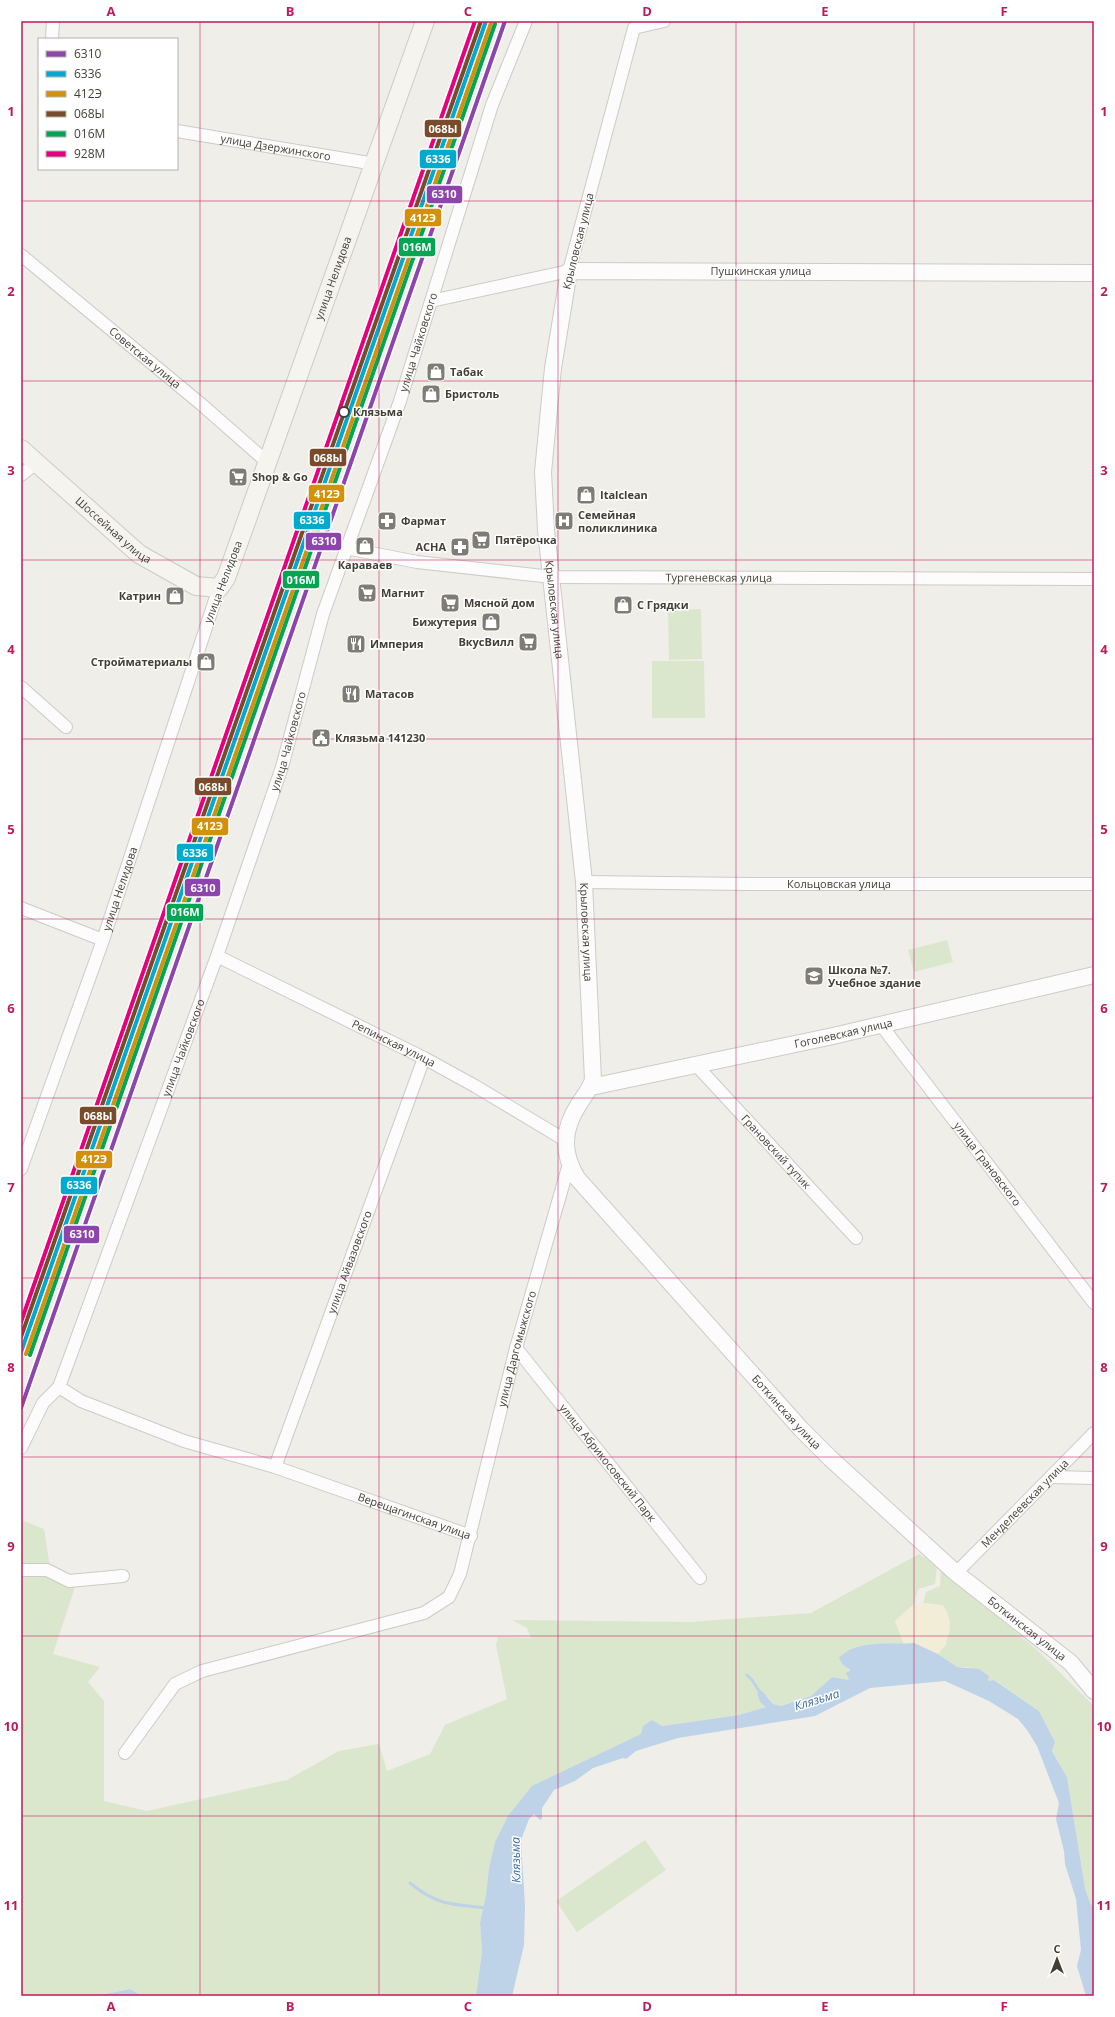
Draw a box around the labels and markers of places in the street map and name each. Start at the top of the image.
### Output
shop icon: Табак [425,361,447,383]
place label: Табак [450,364,484,379]
shop icon: Бристоль [420,383,442,405]
place label: Бристоль [445,386,500,401]
place label: Клязьма [353,404,403,419]
marker: Клязьма [338,406,350,418]
supermarket icon: Shop & Go [227,466,249,488]
place label: Shop & Go [252,469,308,484]
shop icon: Italclean [575,484,597,506]
place label: Italclean [600,487,648,502]
place label: Семейная поликлиника [578,507,658,535]
pharmacy icon: Фармат [376,510,398,532]
hospital icon: Семейная поликлиника [553,510,575,532]
place label: Фармат [401,513,446,528]
supermarket icon: Пятёрочка [470,529,492,551]
place label: Пятёрочка [495,532,557,547]
shop icon: Караваев [354,535,376,557]
pharmacy icon: АСНА [449,536,471,558]
place label: АСНА [415,539,446,554]
place label: Караваев [338,557,392,572]
supermarket icon: Магнит [356,582,378,604]
shop icon: Катрин [164,585,186,607]
place label: Магнит [381,585,425,600]
place label: Катрин [119,588,161,603]
supermarket icon: Мясной дом [439,592,461,614]
shop icon: С Грядки [612,594,634,616]
place label: Мясной дом [464,595,535,610]
place label: С Грядки [637,597,689,612]
shop icon: Бижутерия [480,611,502,633]
place label: Бижутерия [412,614,477,629]
supermarket icon: ВкусВилл [517,631,539,653]
restaurant icon: Империя [345,633,367,655]
place label: ВкусВилл [458,634,514,649]
place label: Империя [370,636,423,651]
shop icon: Стройматериалы [195,651,217,673]
place label: Стройматериалы [91,654,192,669]
restaurant icon: Матасов [340,683,362,705]
place label: Матасов [365,686,414,701]
public building icon: Клязьма 141230 [310,727,332,749]
place label: Клязьма 141230 [335,730,425,745]
place label: Школа №7. Учебное здание [828,962,922,990]
school or university icon: Школа №7. Учебное здание [803,965,825,987]

